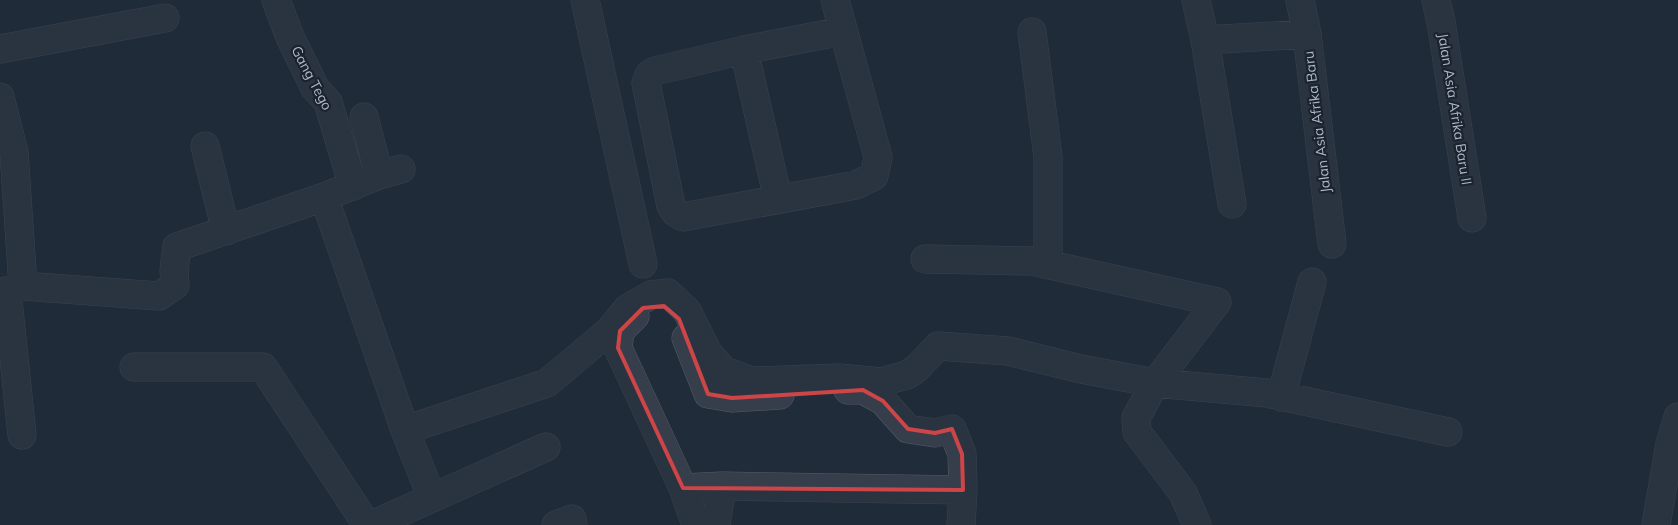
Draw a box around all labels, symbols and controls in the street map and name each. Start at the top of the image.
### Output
street label: Jalan Asia Afrika Baru II [1434,32,1476,186]
street label: Gang Tego [288,43,336,113]
street label: Jalan Asia Afrika Baru [1299,50,1335,194]

